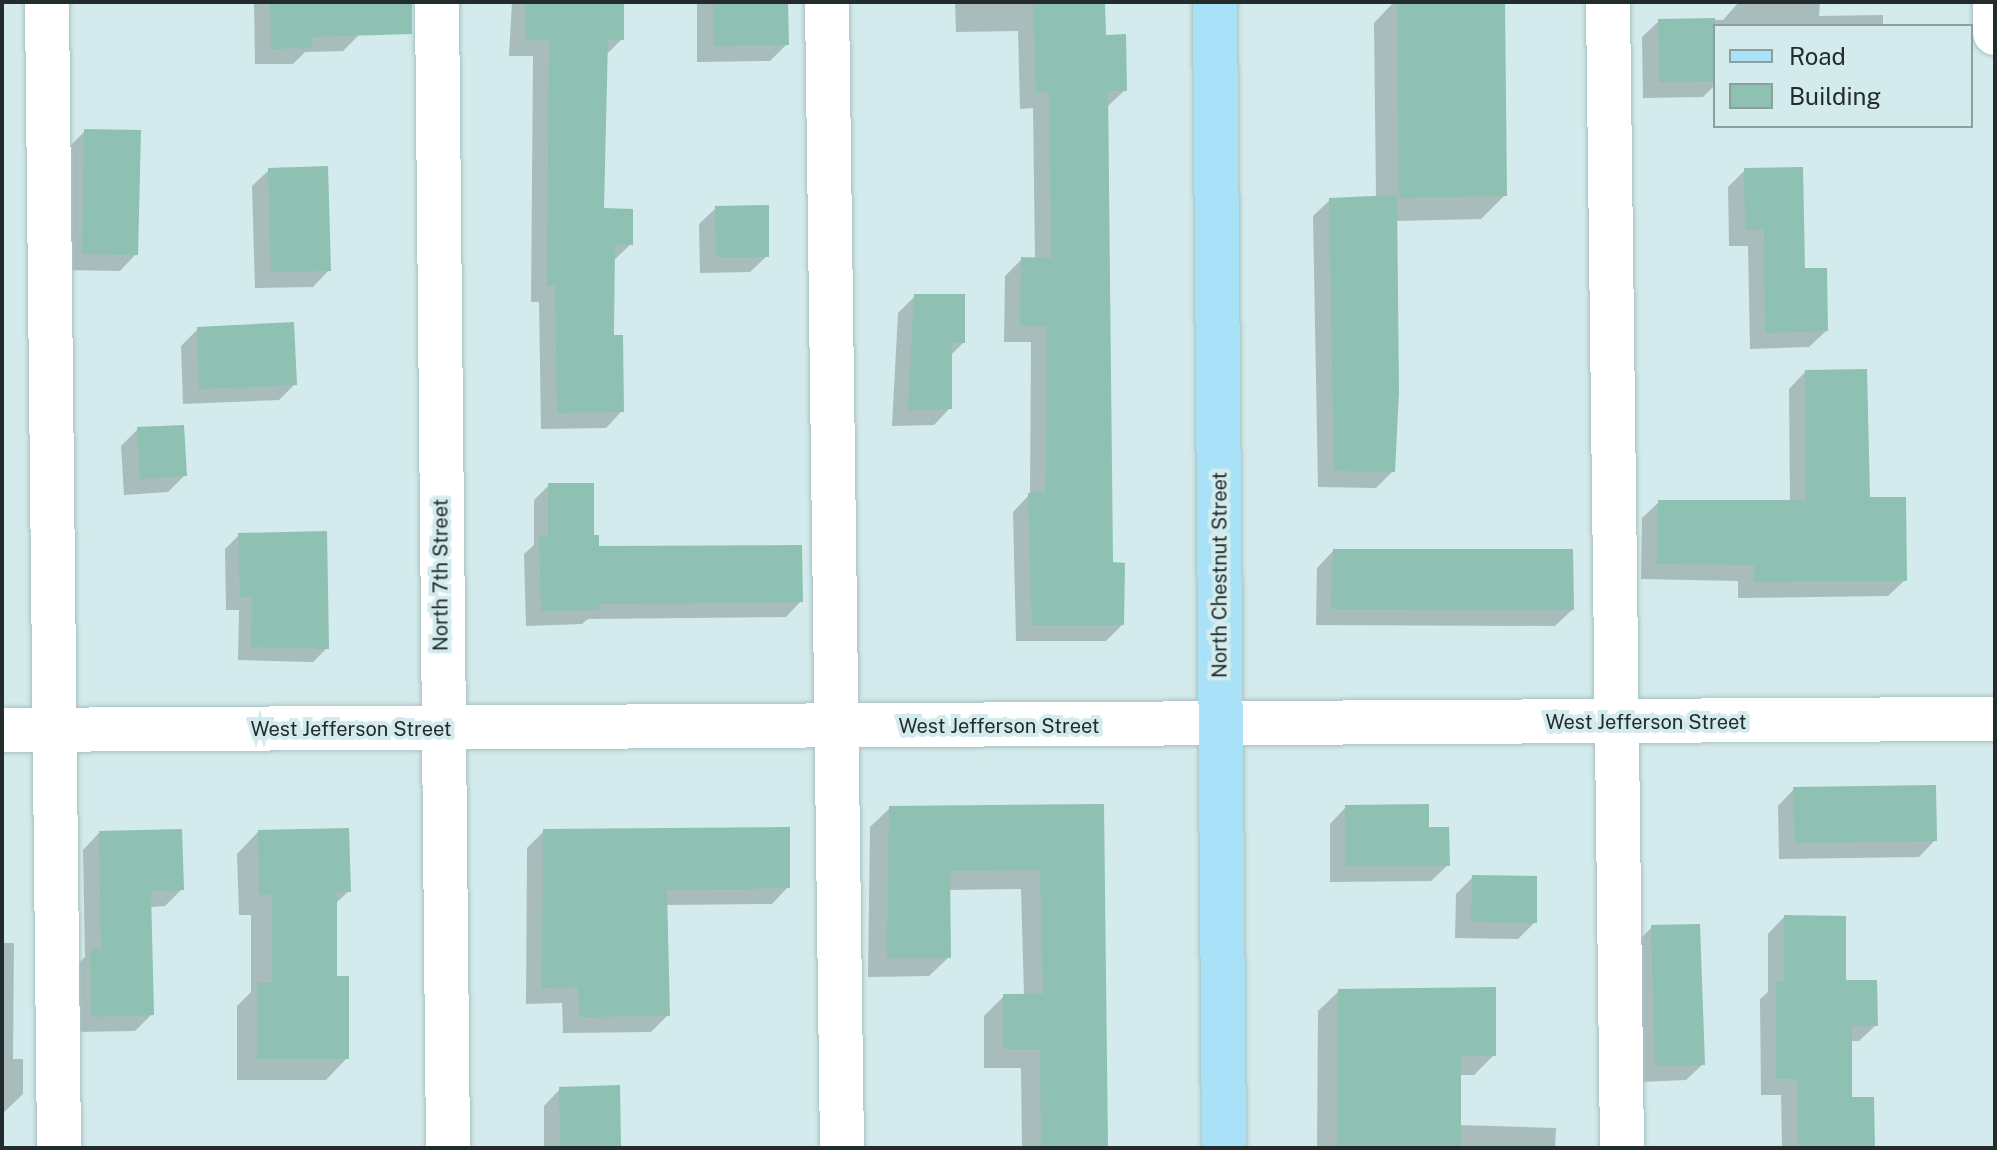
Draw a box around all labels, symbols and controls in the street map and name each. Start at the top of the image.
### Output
legend [1713,24,1973,128]
text: Road [1789,42,1846,70]
text: Building [1789,82,1881,110]
street label: North Chestnut Street [1208,472,1232,678]
street label: North 7th Street [429,499,453,651]
street label: West Jefferson Street [1545,710,1747,734]
street label: West Jefferson Street [898,714,1100,738]
street label: West Jefferson Street [250,717,452,741]

